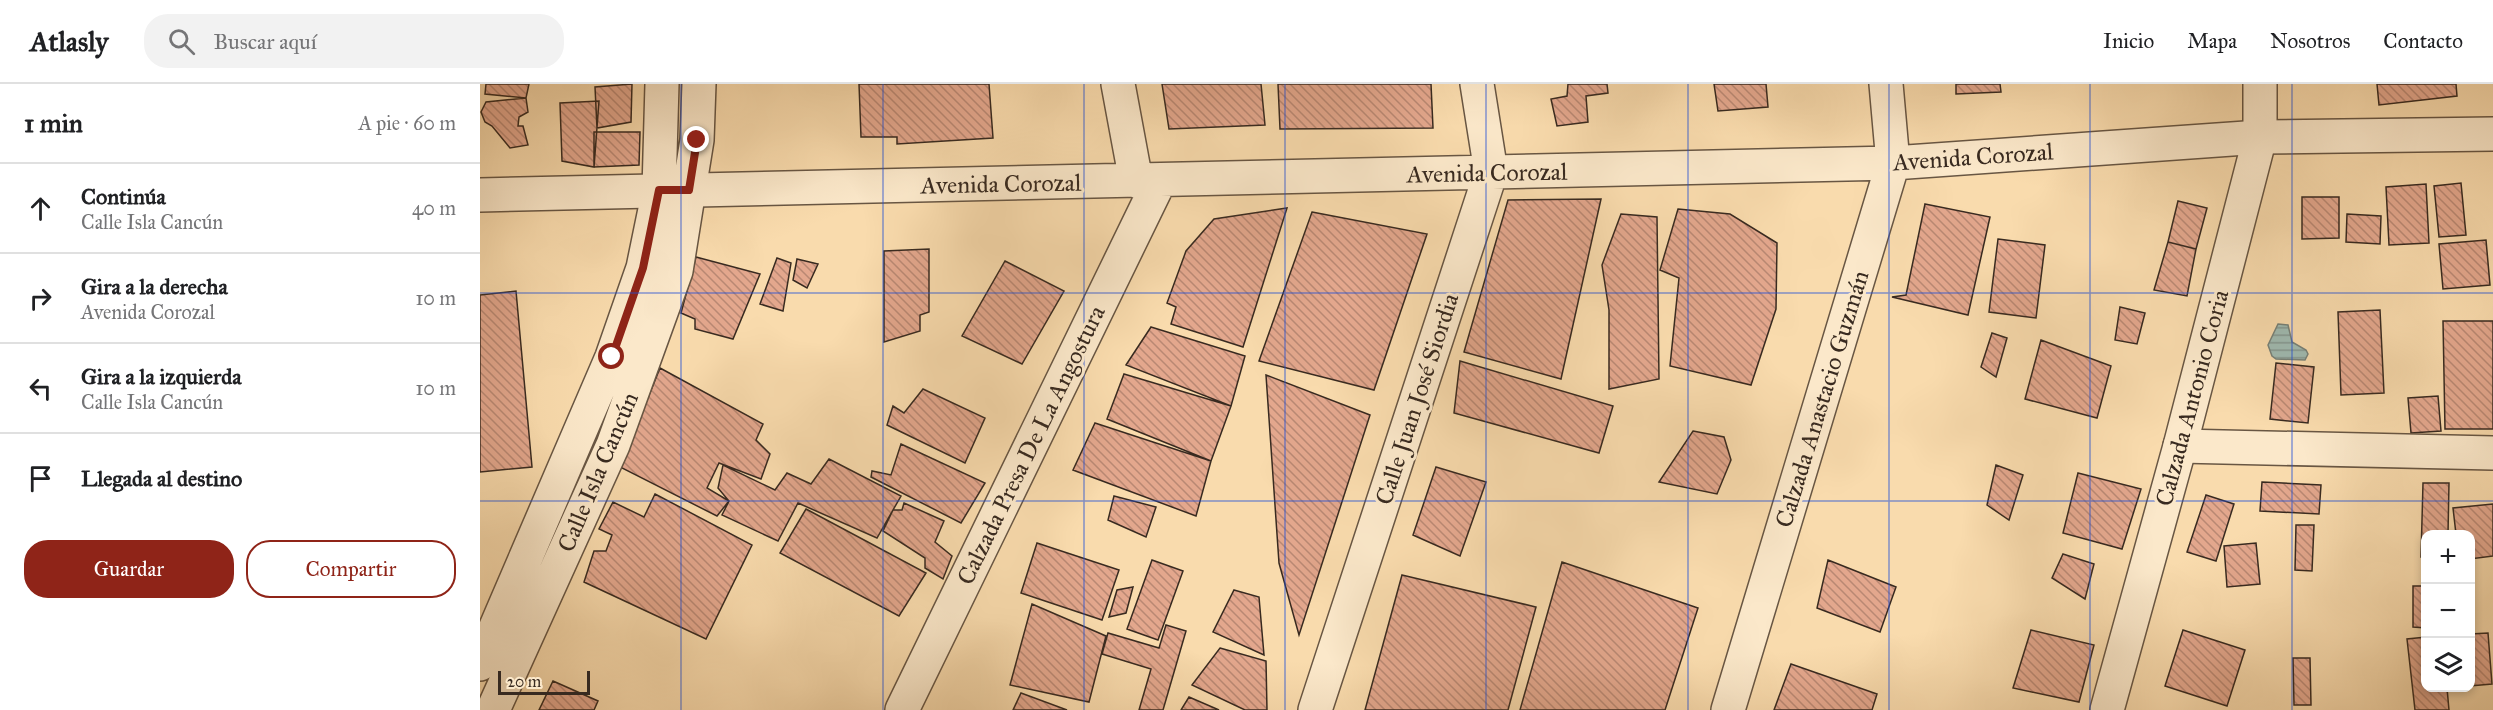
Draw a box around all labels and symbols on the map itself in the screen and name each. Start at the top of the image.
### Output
route end [683,126,709,152]
street label: Avenida Corozal [1891,136,2055,178]
street label: Avenida Corozal [1405,157,1568,189]
street label: Avenida Corozal [919,168,1082,200]
street label: Calzada Anastacio Guzmán [1769,267,1875,531]
street label: Calzada Antonio Coria [2149,286,2236,509]
street label: Calle Juan José Siordia [1369,289,1466,508]
street label: Calzada Presa De La Angostura [950,300,1112,590]
route start [598,343,624,369]
street label: Calle Isla Cancún [551,388,645,556]
scale bar [498,668,590,696]

